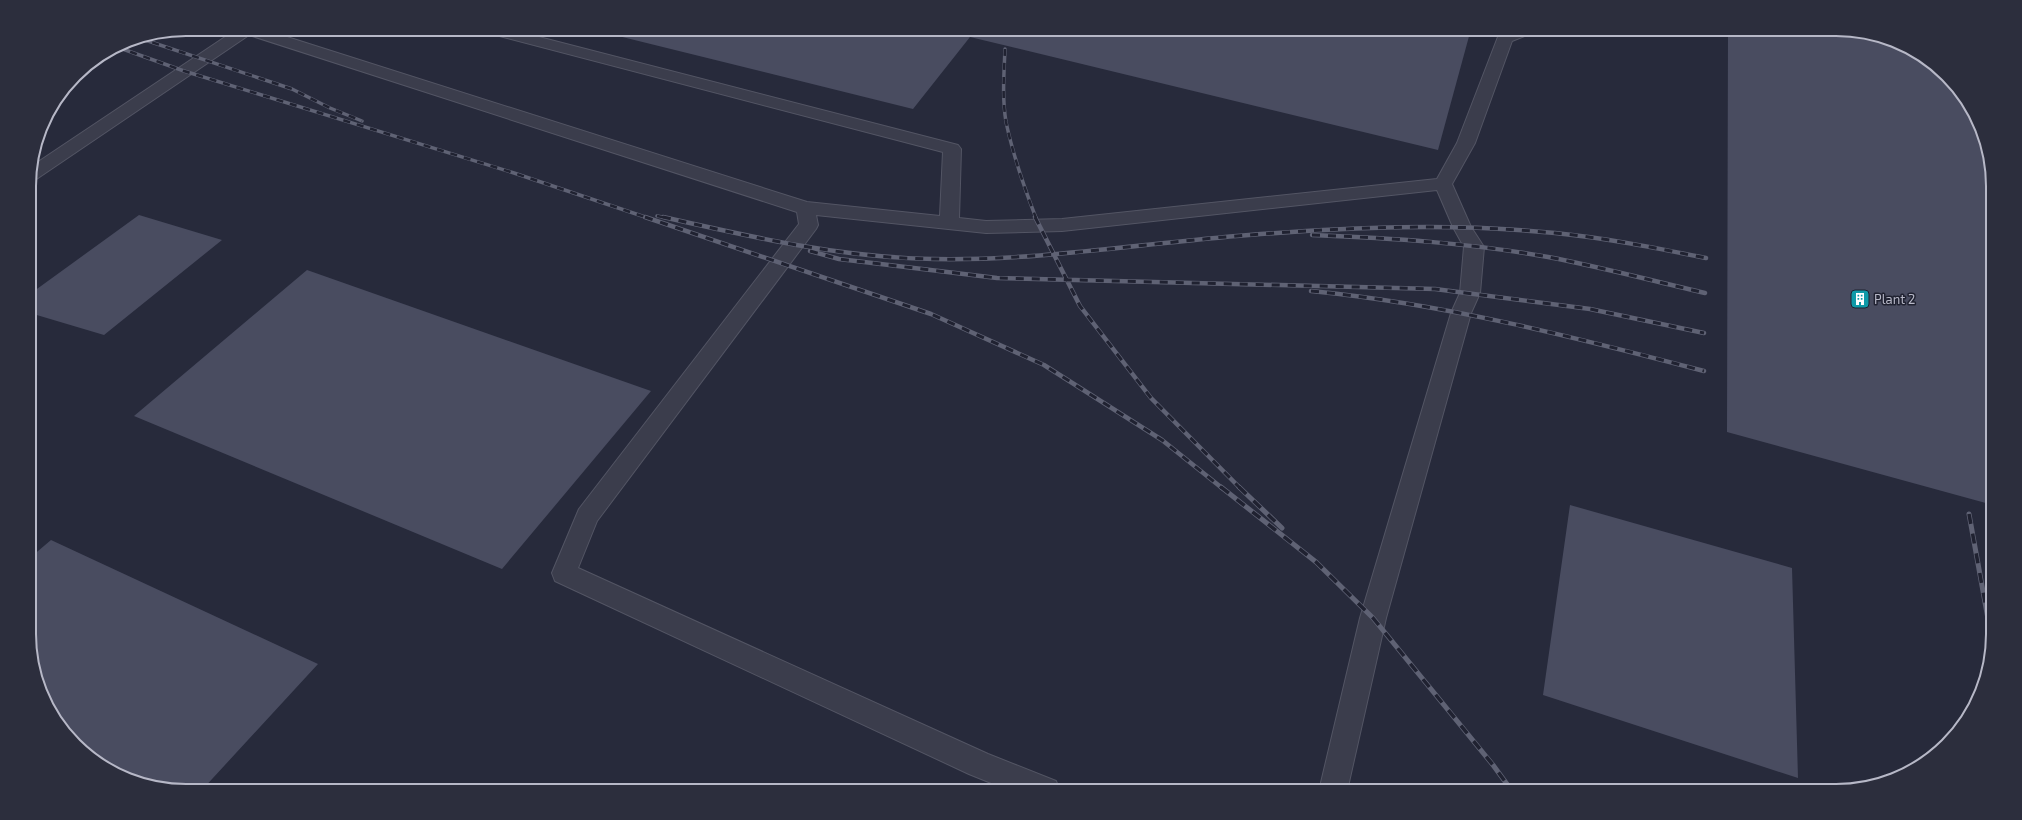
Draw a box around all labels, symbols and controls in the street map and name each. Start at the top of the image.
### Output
building icon: Plant 2 [1849,288,1871,310]
place label: Plant 2 [1874,291,1915,307]

